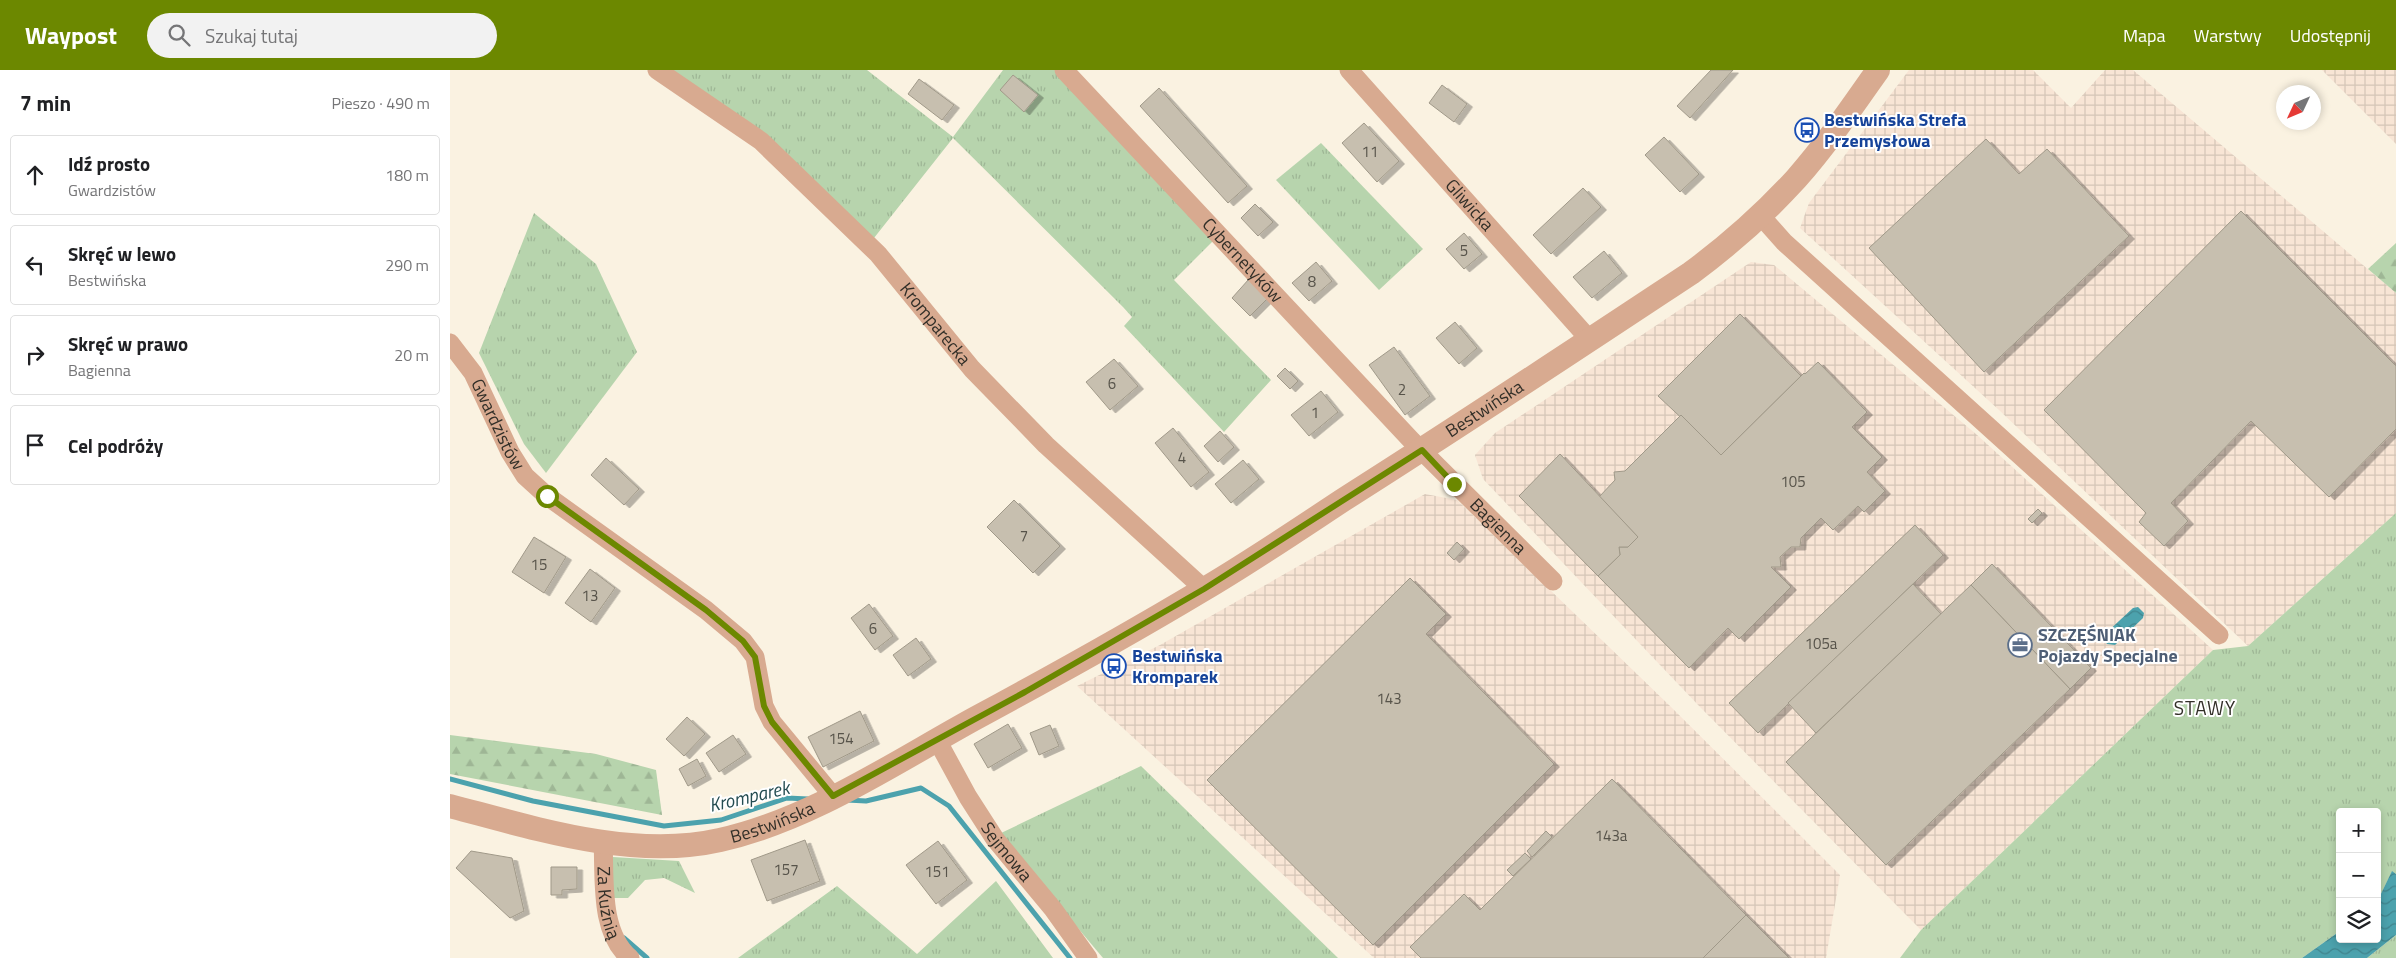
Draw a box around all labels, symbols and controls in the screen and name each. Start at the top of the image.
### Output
search box [147,13,497,58]
text: Waypost [25,17,117,53]
icon: search [165,21,193,49]
text: Szukaj tutaj [205,21,298,50]
text: Mapa [2123,22,2166,49]
text: Warstwy [2194,22,2262,49]
text: Udostępnij [2290,22,2371,49]
north arrow [2276,85,2321,130]
text: 7 min [20,87,71,119]
text: Pieszo · 490 m [332,91,430,115]
place label: Bestwińska Strefa Przemysłowa [1824,106,1966,154]
bus stop icon: Bestwińska Strefa Przemysłowa [1794,117,1820,143]
house number: 11 [1362,140,1378,163]
text: Idź prosto [68,149,150,178]
icon: ahead [21,161,49,189]
text: 180 m [385,163,429,187]
street label: Gliwicka [1439,172,1501,237]
text: Gwardzistów [68,178,156,202]
street label: Cybernetyków [1196,211,1290,309]
text: Skręć w lewo [68,239,176,268]
house number: 5 [1460,239,1468,262]
icon: left [21,251,49,279]
text: 290 m [385,253,429,277]
text: Bestwińska [68,268,146,292]
house number: 8 [1308,270,1316,293]
street label: Kromparecka [894,276,978,371]
text: Skręć w prawo [68,329,188,358]
icon: right [21,341,49,369]
text: 20 m [394,343,429,367]
text: Bagienna [68,358,131,382]
house number: 6 [1108,372,1116,395]
street label: Bestwińska [1440,373,1529,444]
street label: Gwardzistów [464,374,532,476]
house number: 2 [1398,378,1406,401]
house number: 1 [1311,401,1319,424]
icon: arrive [21,431,49,459]
text: Cel podróży [68,431,163,460]
house number: 4 [1178,446,1186,469]
house number: 105 [1780,470,1806,493]
route end [1443,473,1466,496]
route start [536,485,559,508]
street label: Bagienna [1464,492,1533,561]
house number: 7 [1020,524,1028,547]
house number: 15 [531,553,547,576]
house number: 13 [582,584,598,607]
house number: 6 [869,617,877,640]
place label: SZCZĘŚNIAK Pojazdy Specjalne [2038,621,2178,669]
house number: 105a [1805,632,1838,655]
office icon: SZCZĘŚNIAK Pojazdy Specjalne [2007,632,2033,658]
place label: Bestwińska Kromparek [1132,642,1223,690]
bus stop icon: Bestwińska Kromparek [1101,653,1127,679]
house number: 143 [1376,687,1402,710]
district label: STAWY [2174,693,2236,722]
house number: 154 [828,727,854,750]
water label: Kromparek [706,772,794,819]
street label: Bestwińska [727,794,819,850]
map controls [2336,808,2381,943]
button: + [2336,808,2381,853]
street label: Sejmowa [974,816,1039,887]
house number: 143a [1595,824,1628,847]
button: − [2336,853,2381,898]
house number: 157 [773,858,799,881]
house number: 151 [924,860,950,883]
street label: Za Kuźnią [591,866,628,943]
button: layers [2336,898,2381,943]

